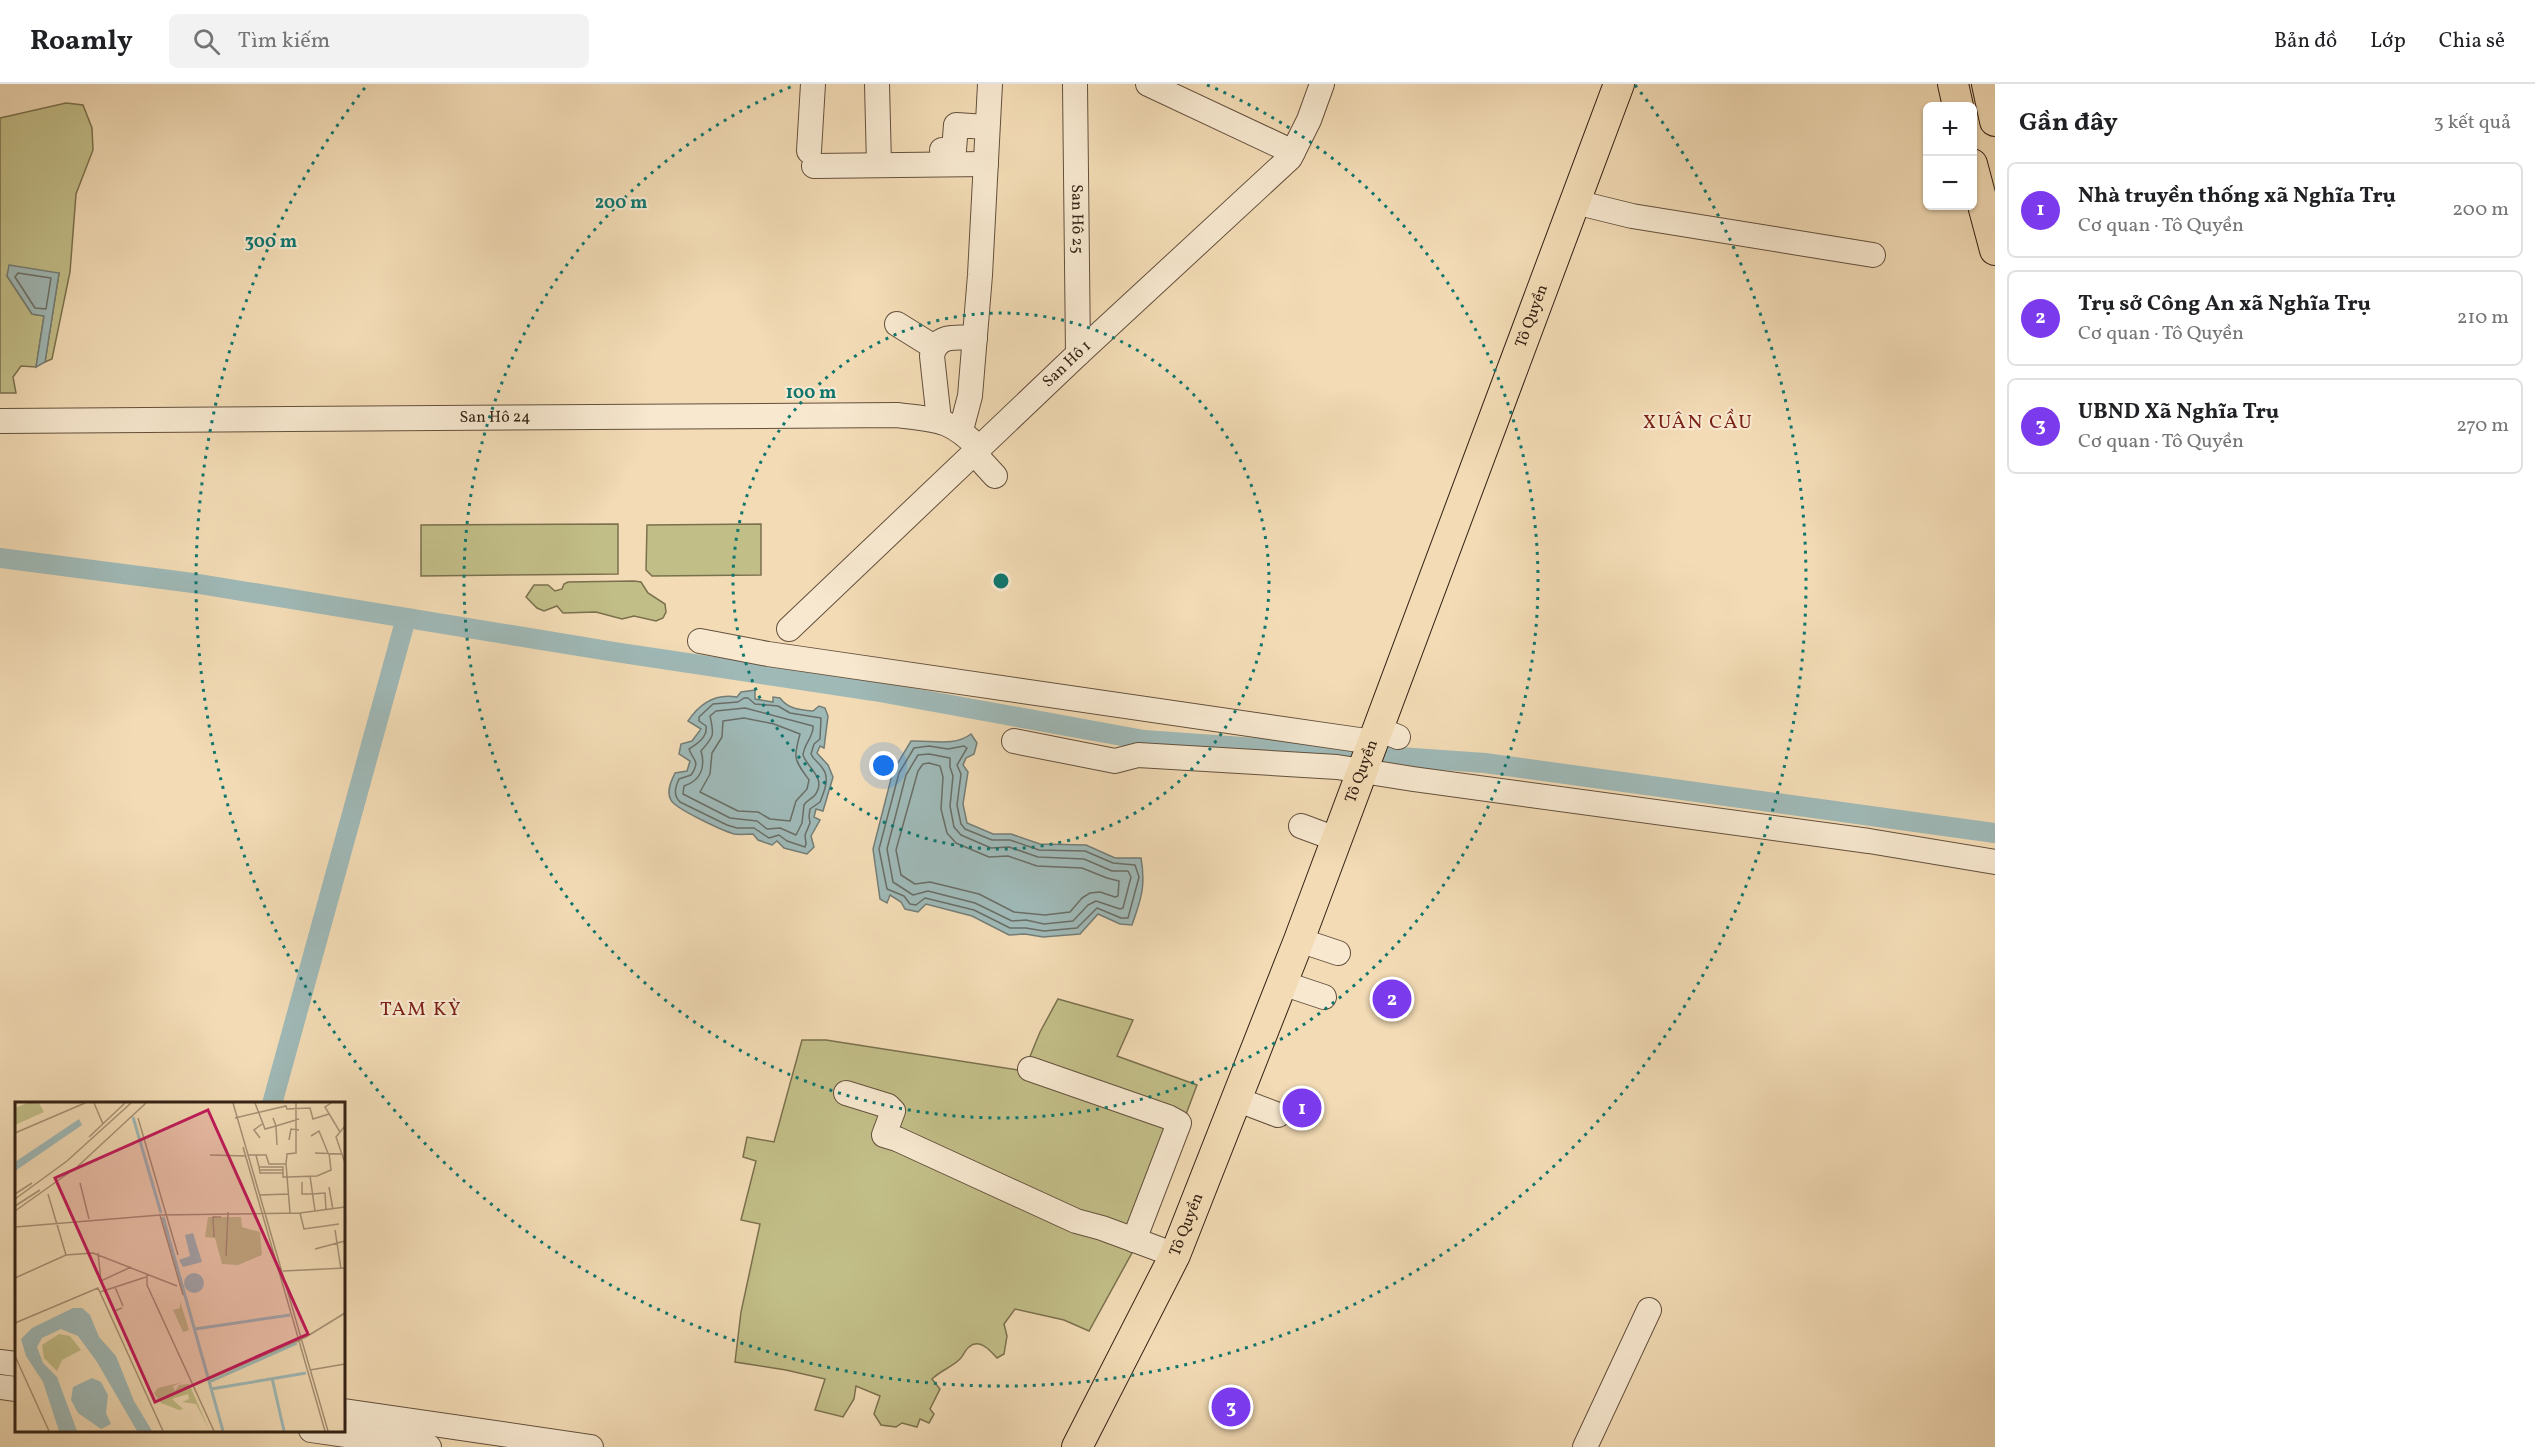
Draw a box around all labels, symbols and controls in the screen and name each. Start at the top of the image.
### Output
search box [169,14,589,68]
text: Roamly [30,22,133,61]
icon: search [190,25,223,58]
text: Tìm kiếm [238,26,330,57]
text: Bản đồ [2274,27,2337,56]
text: Lớp [2370,27,2406,56]
text: Chia sẻ [2439,27,2505,56]
map controls [1923,102,1977,210]
button: + [1923,102,1977,156]
text: Gần đây [2019,105,2118,141]
text: 3 kết quả [2433,109,2511,137]
button: − [1923,156,1977,210]
text: Nhà truyền thống xã Nghĩa Trụ [2078,181,2396,212]
street label: San Hô 25 [1065,184,1088,254]
text: 200 m [595,191,647,216]
text: 1 [2036,196,2045,224]
text: 200 m [2452,196,2509,224]
text: Cơ quan · Tô Quyền [2078,212,2244,240]
text: 300 m [245,230,297,255]
street label: Tô Quyền [1510,282,1554,351]
text: Trụ sở Công An xã Nghĩa Trụ [2078,289,2371,320]
text: 2 [2035,304,2046,332]
text: 210 m [2457,304,2509,332]
text: Cơ quan · Tô Quyền [2078,320,2244,348]
street label: San Hô 1 [1038,336,1096,393]
text: 100 m [786,381,836,406]
text: UBND Xã Nghĩa Trụ [2078,397,2279,428]
street label: San Hô 24 [459,406,531,429]
district label: XUÂN CẦU [1643,408,1753,437]
text: 3 [2035,412,2046,440]
text: 270 m [2456,412,2509,440]
text: Cơ quan · Tô Quyền [2078,428,2244,456]
centre of rings [991,571,1011,591]
street label: Tô Quyền [1340,737,1384,806]
your location [869,751,898,780]
pin: 2 [1372,976,1412,1022]
district label: TAM KỲ [380,996,462,1024]
pin: 1 [1282,1086,1322,1130]
inset map [15,1102,345,1432]
street label: Tô Quyền [1165,1190,1209,1259]
pin: 3 [1212,1384,1250,1430]

